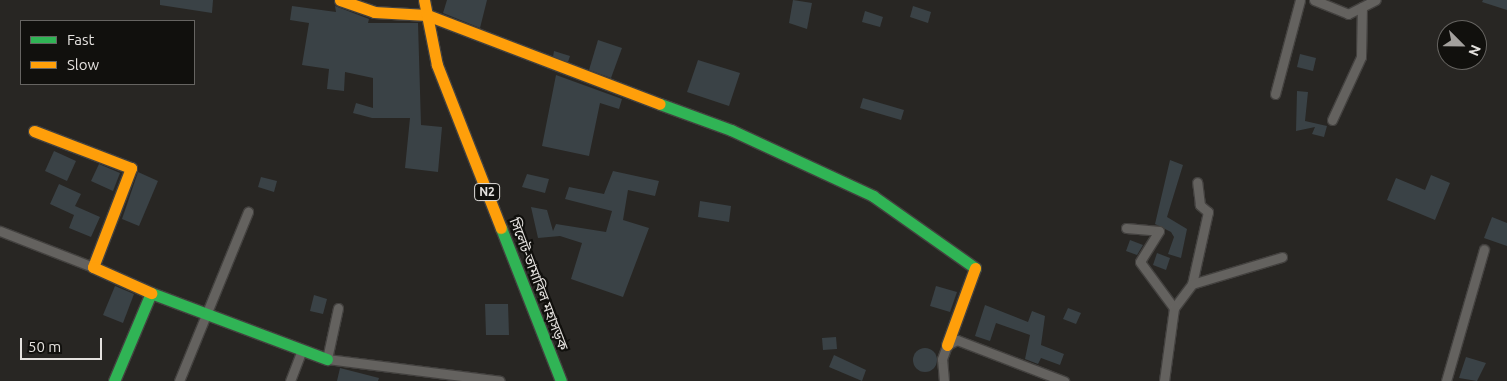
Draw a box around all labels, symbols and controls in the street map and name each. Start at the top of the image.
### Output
legend [20,20,195,85]
north arrow [1437,20,1487,70]
text: Fast [67,31,94,48]
text: N [1465,43,1484,58]
text: Slow [67,56,99,73]
road number: N2 [473,182,501,202]
street label: সিলেট-তামাবিল মহাসড়ক [506,215,572,353]
scale bar [22,328,105,360]
text: 50 m [28,338,61,355]

